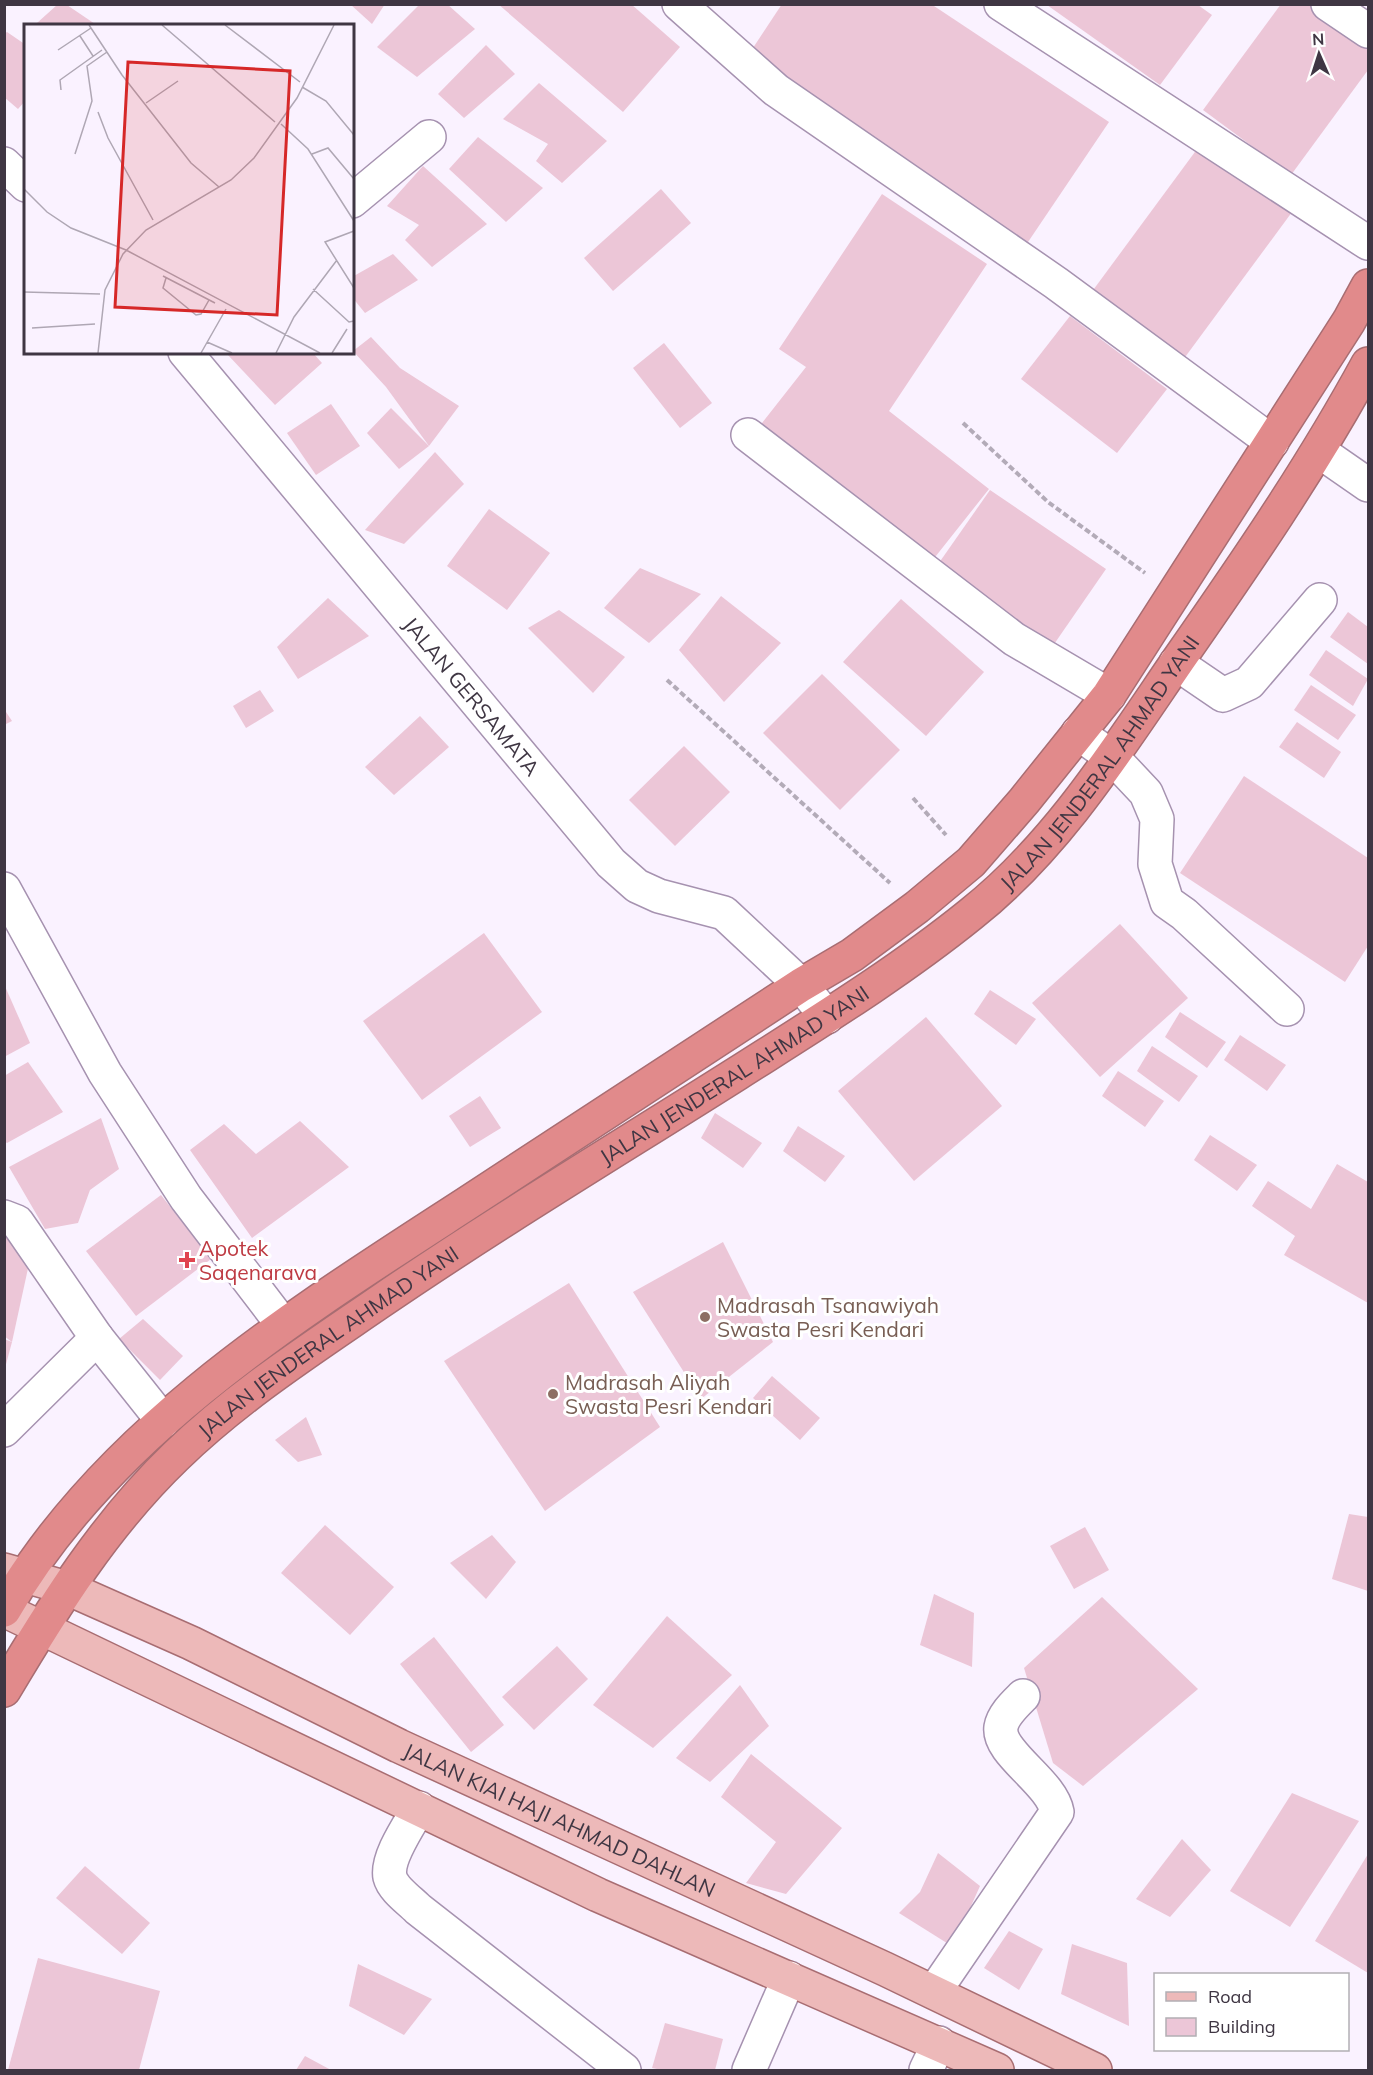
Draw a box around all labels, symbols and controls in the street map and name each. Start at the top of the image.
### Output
inset map [24,24,354,354]
north arrow [1289,24,1349,84]
text: N [1312,29,1325,49]
street label: JALAN GERSAMATA [398,611,546,781]
street label: JALAN JENDERAL AHMAD YANI [994,630,1205,896]
street label: JALAN JENDERAL AHMAD YANI [595,980,874,1170]
place label: Apotek Saqenarava [199,1235,317,1285]
street label: JALAN JENDERAL AHMAD YANI [192,1240,463,1443]
marker: Apotek Saqenarava [180,1253,194,1267]
place label: Madrasah Tsanawiyah Swasta Pesri Kendari [717,1292,939,1342]
marker: Madrasah Tsanawiyah Swasta Pesri Kendari [698,1310,712,1324]
place label: Madrasah Aliyah Swasta Pesri Kendari [565,1369,772,1419]
marker: Madrasah Aliyah Swasta Pesri Kendari [546,1387,560,1401]
street label: JALAN KIAI HAJI AHMAD DAHLAN [400,1737,720,1902]
legend [1154,1973,1349,2051]
text: Road [1208,1985,1252,2008]
text: Building [1208,2015,1276,2038]

